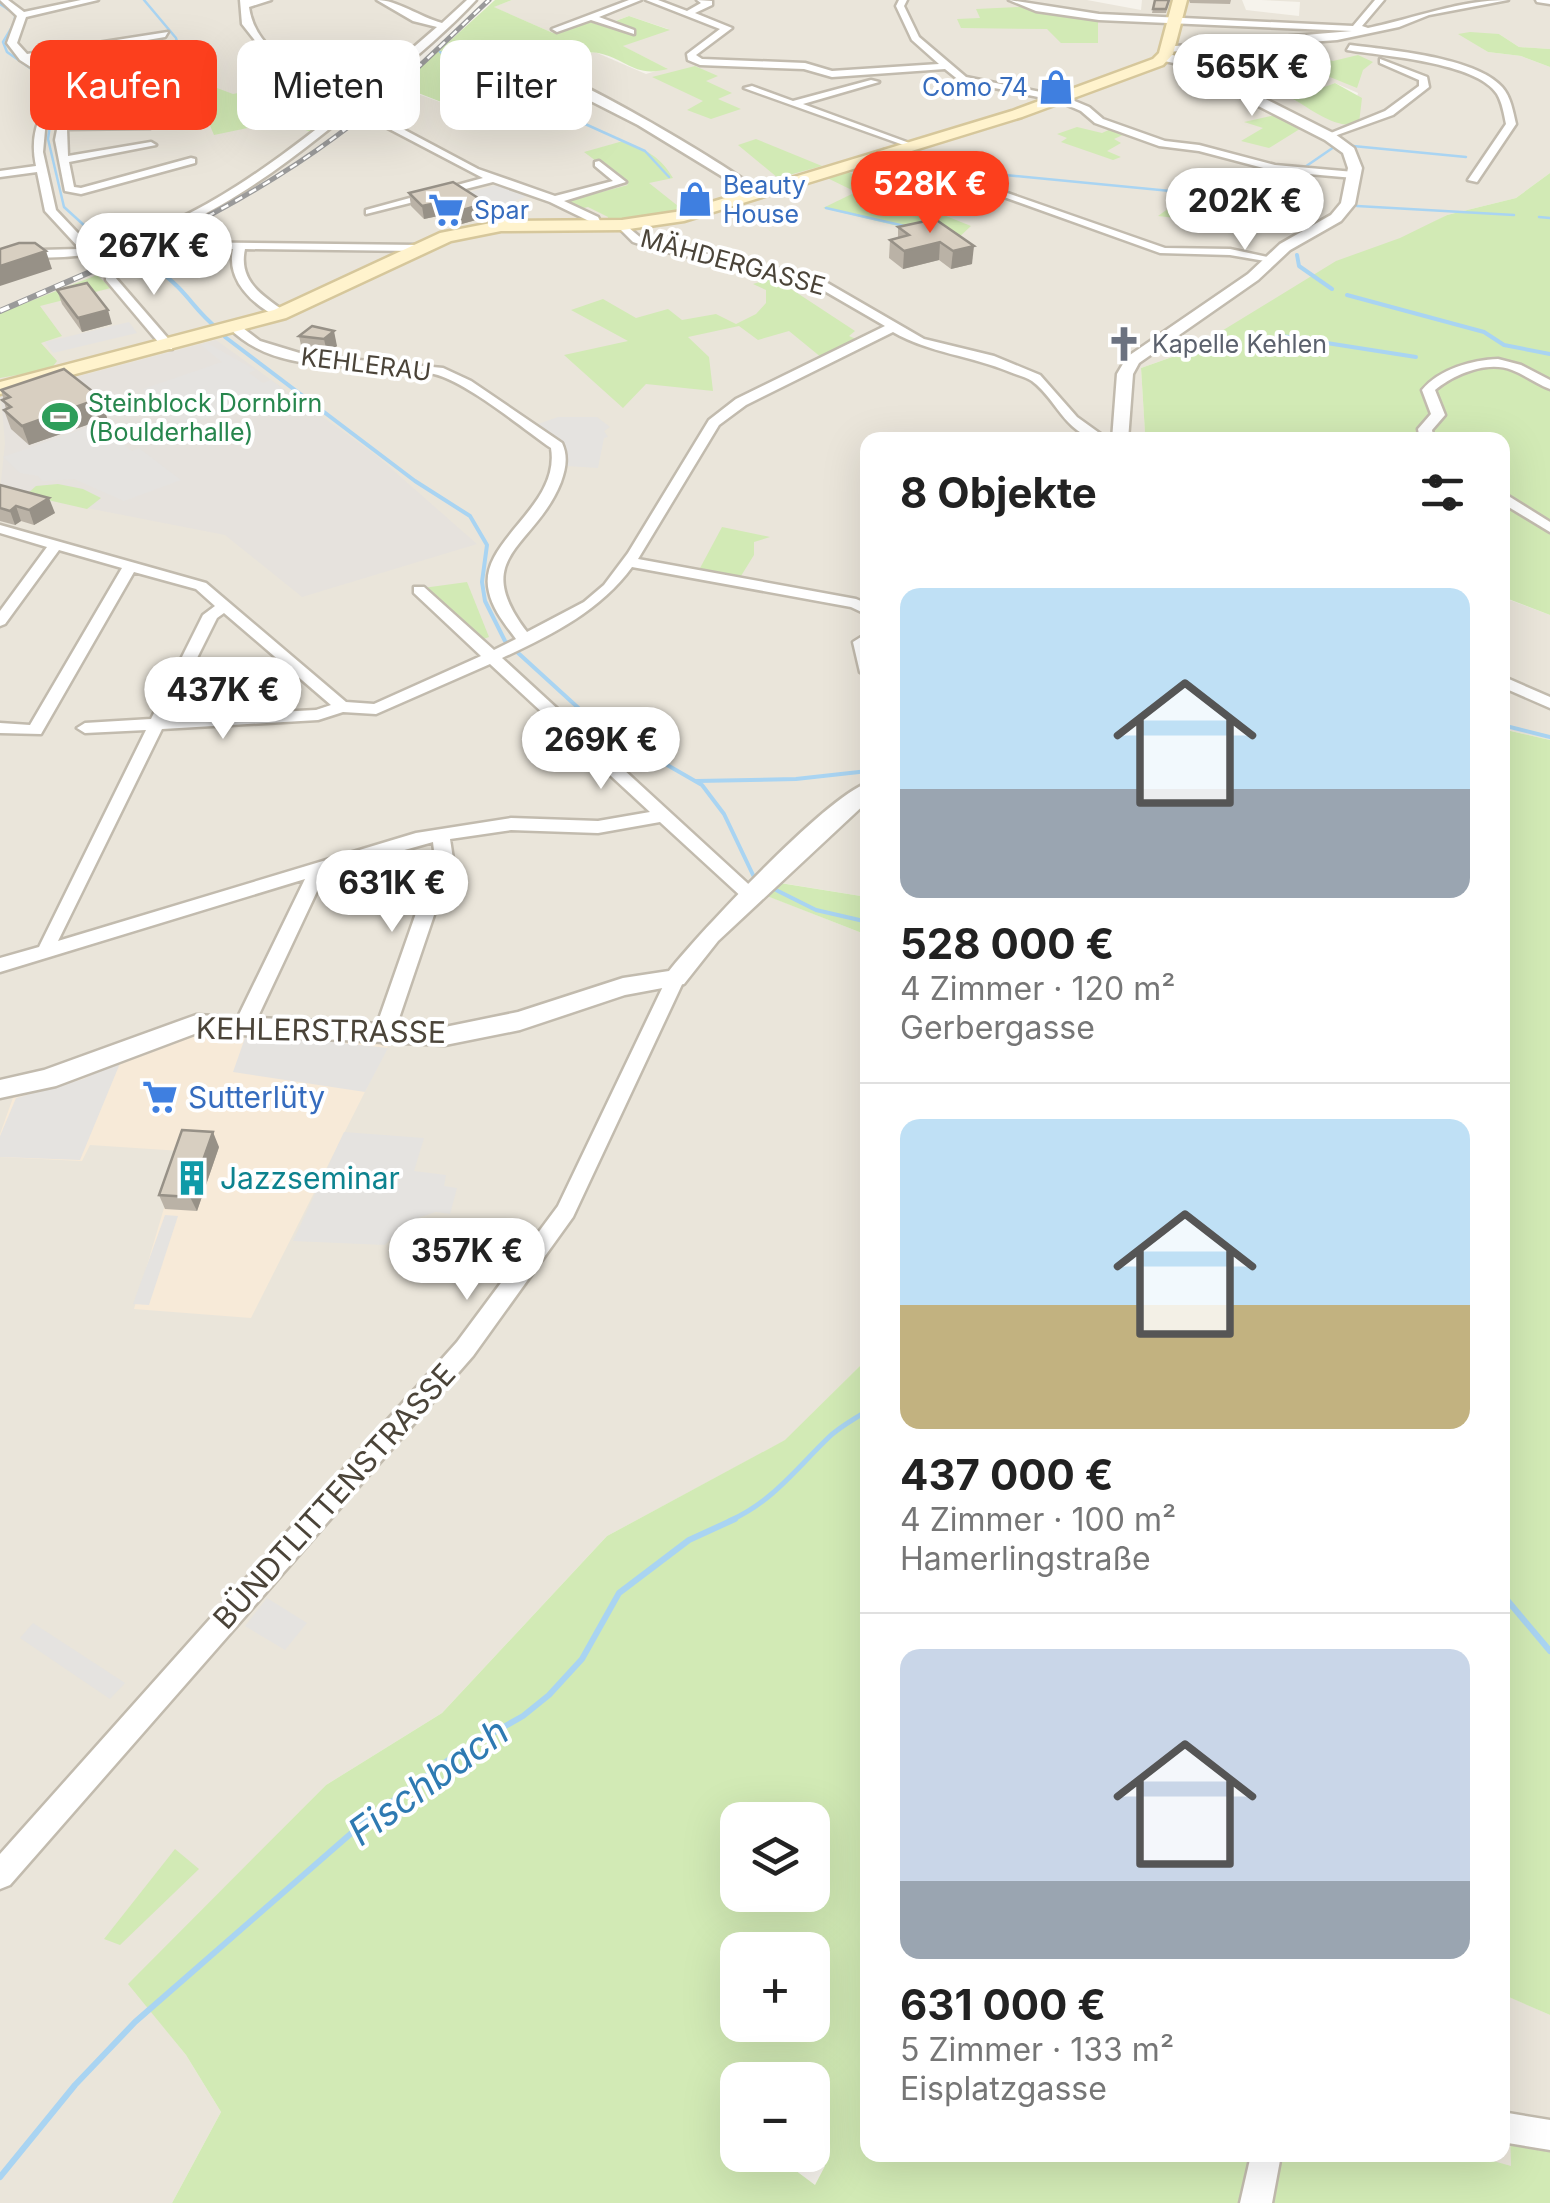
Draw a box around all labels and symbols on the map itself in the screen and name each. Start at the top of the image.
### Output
pin: 565K € [1171,34,1333,119]
shop icon: Como 74 [1037,68,1075,106]
place label: Como 74 [922,72,1028,102]
pin: 528K € [849,151,1011,236]
pin: 202K € [1164,168,1326,253]
place label: Beauty House [723,170,806,229]
shop icon: Beauty House [676,180,714,218]
supermarket icon: Spar [427,191,465,229]
place label: Spar [474,195,529,225]
pin: 267K € [73,213,235,298]
street label: MÄHDERGASSE [637,223,829,301]
church icon: Kapelle Kehlen [1105,325,1143,363]
place label: Kapelle Kehlen [1152,329,1327,359]
street label: KEHLERAU [299,341,433,387]
place label: Steinblock Dornbirn (Boulderhalle) [88,388,322,447]
sports icon: Steinblock Dornbirn (Boulderhalle) [41,398,79,436]
pin: 437K € [142,657,304,742]
pin: 269K € [520,707,682,792]
pin: 631K € [311,850,473,935]
street label: KEHLERSTRASSE [196,1010,446,1050]
supermarket icon: Sutterlüty [141,1078,179,1116]
place label: Sutterlüty [188,1079,325,1115]
building icon: Jazzseminar [173,1159,211,1197]
place label: Jazzseminar [220,1160,400,1196]
pin: 357K € [386,1218,548,1303]
street label: BÜNDTLITTENSTRASSE [205,1356,463,1636]
water label: Fischbach [339,1708,517,1854]

